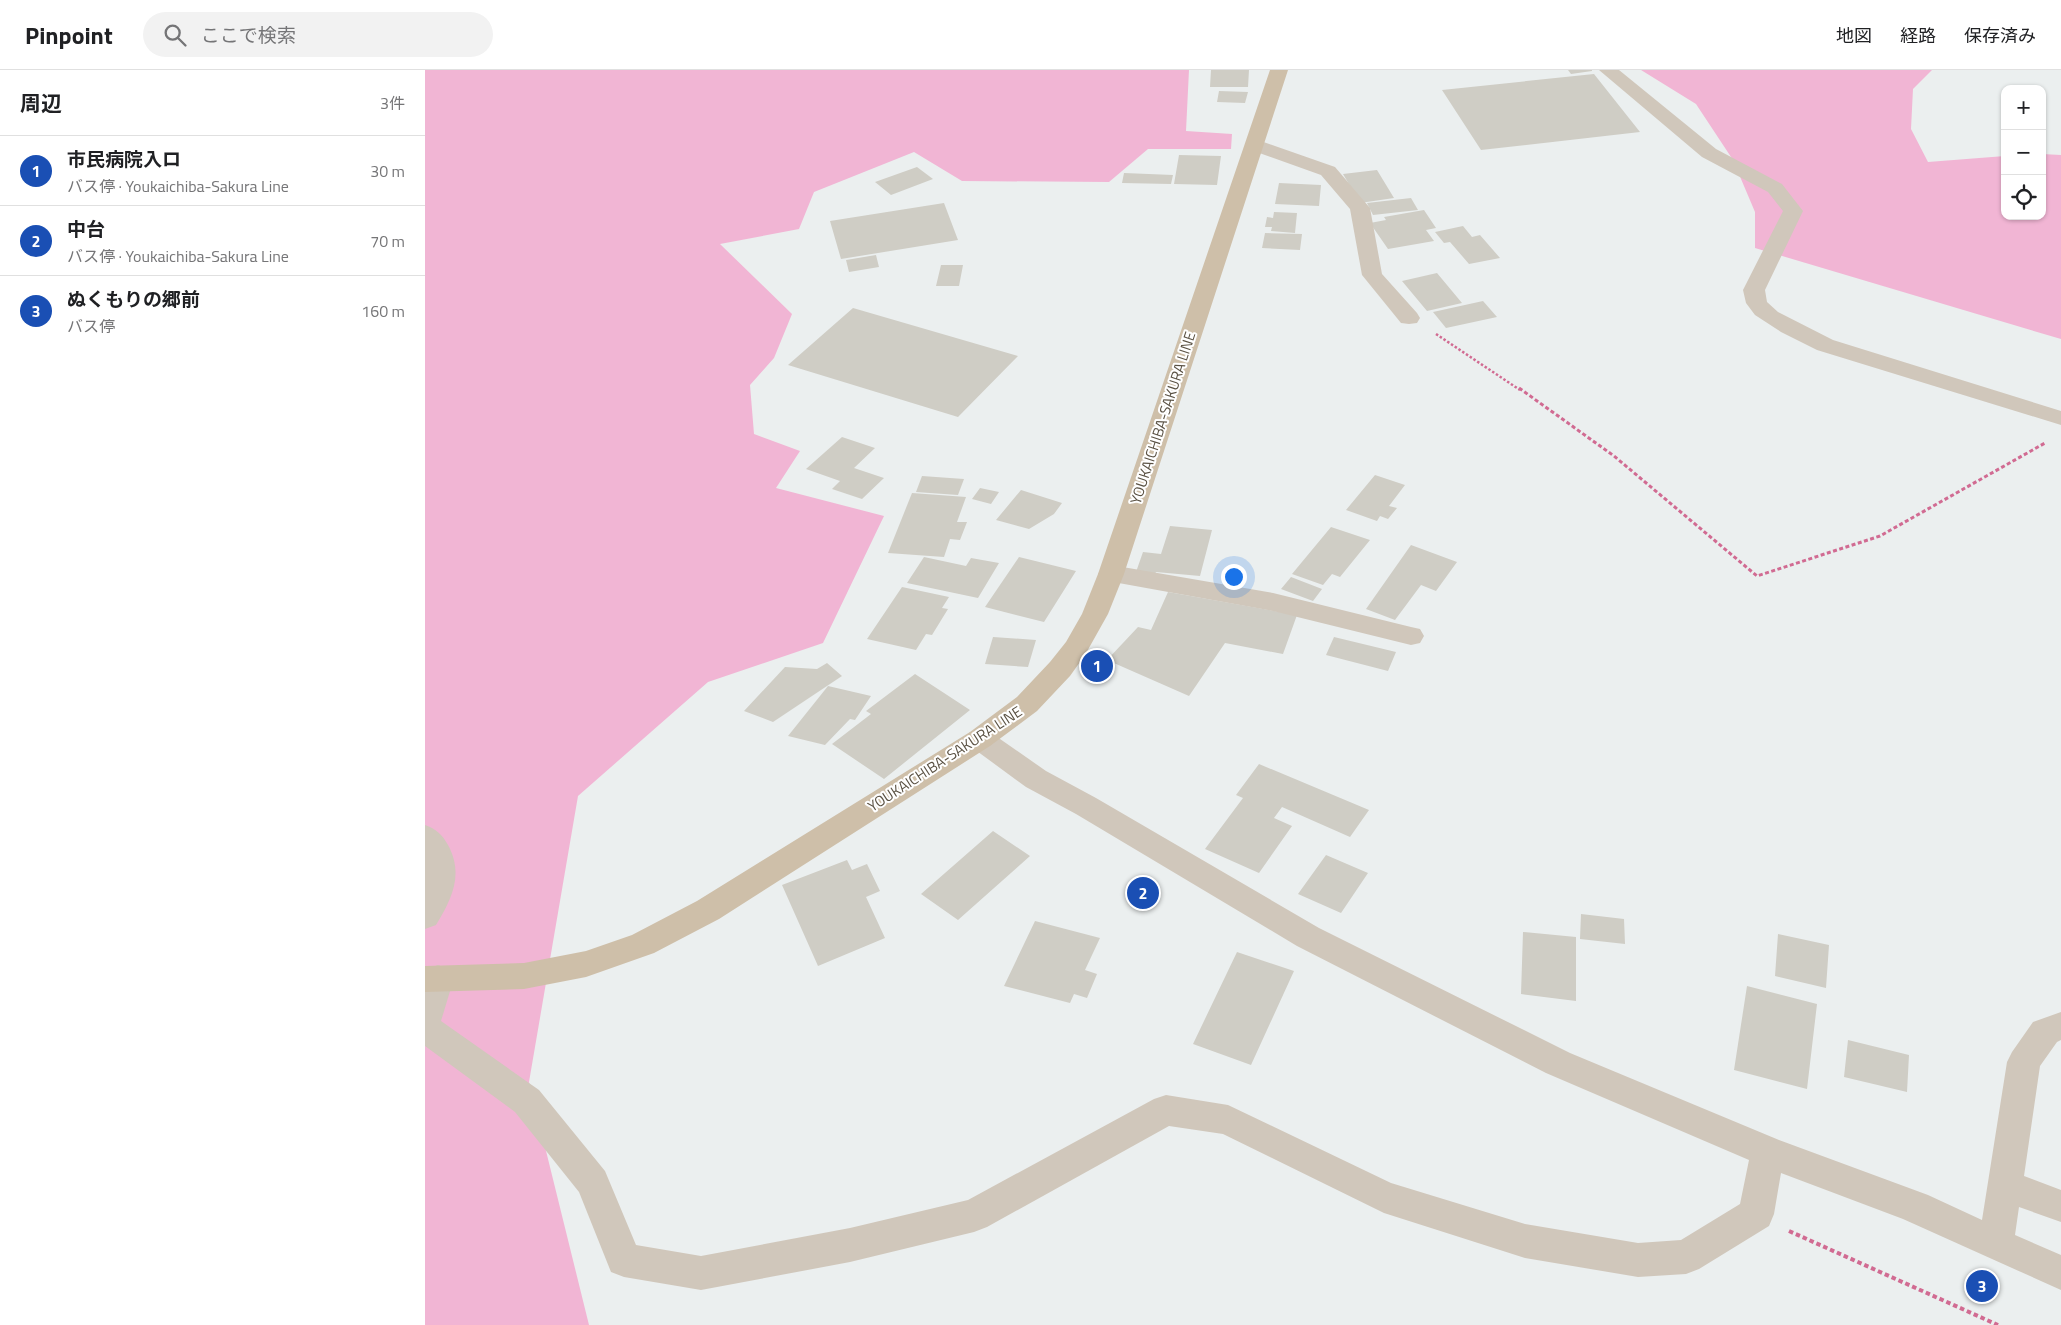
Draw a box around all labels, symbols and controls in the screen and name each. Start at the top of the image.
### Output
search box [143,12,493,57]
text: Pinpoint [25,17,113,53]
text: ここで検索 [201,20,296,49]
icon: search [161,21,189,49]
text: 地図 [1836,22,1872,49]
text: 経路 [1900,22,1936,49]
text: 保存済み [1964,22,2036,49]
map controls [2001,85,2046,220]
button: + [2001,85,2046,130]
text: 周辺 [20,87,62,119]
text: 3件 [380,91,405,115]
button: − [2001,130,2046,175]
text: 市民病院入ロ [67,144,181,173]
text: 1 [32,159,40,183]
text: 30 m [370,159,405,183]
text: バス停 · Youkaichiba-Sakura Line [67,174,289,198]
button: locate [2001,175,2046,220]
text: 中台 [67,214,105,243]
text: 2 [32,229,40,253]
text: 70 m [370,229,405,253]
text: バス停 · Youkaichiba-Sakura Line [67,244,289,268]
text: ぬくもりの郷前 [67,284,200,313]
text: 3 [32,299,40,323]
text: 160 m [361,299,405,323]
text: バス停 [67,314,115,338]
street label: YOUKAICHIBA-SAKURA LINE [1124,329,1201,507]
your location [1221,564,1247,590]
pin: 1 [1081,647,1113,685]
street label: YOUKAICHIBA-SAKURA LINE [863,700,1027,817]
pin: 2 [1127,874,1159,912]
pin: 3 [1966,1267,1998,1305]

